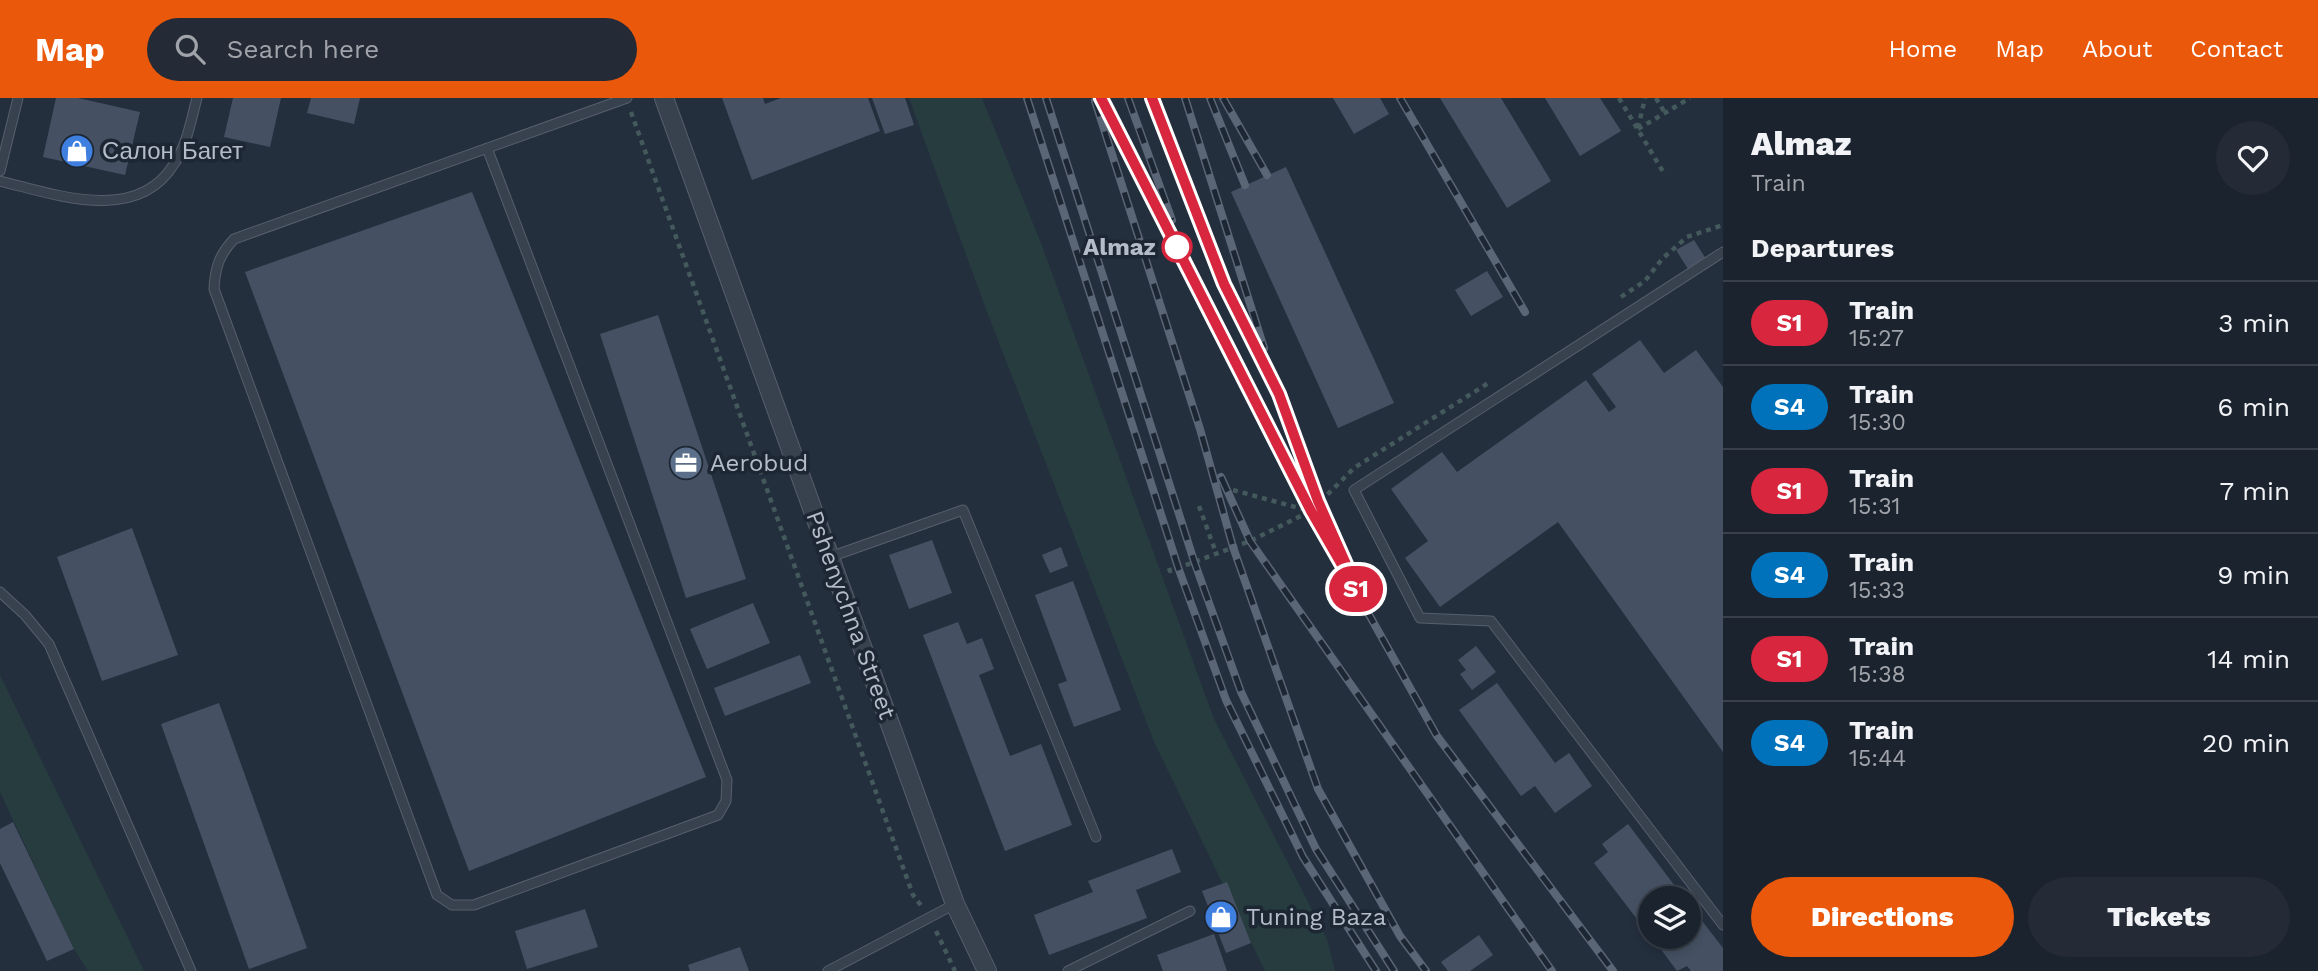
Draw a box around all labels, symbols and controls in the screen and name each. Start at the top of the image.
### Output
search box [147,18,637,81]
text: Map [35,30,105,69]
icon: search [171,30,209,68]
text: Search here [227,34,379,64]
text: Home [1889,35,1957,63]
text: Map [1995,35,2044,63]
text: About [2082,35,2152,63]
text: Contact [2190,35,2283,63]
button: heart [2216,121,2290,195]
text: Almaz [1751,124,1852,163]
shop icon: Салон Багет [58,132,96,170]
place label: Салон Багет [102,137,243,165]
text: Train [1751,170,1806,197]
marker: Almaz [1162,232,1192,262]
place label: Almaz [1083,233,1156,261]
text: Departures [1751,233,1894,263]
text: Train [1849,295,1914,325]
text: 3 min [2218,308,2290,338]
text: S1 [1777,309,1802,337]
text: 15:27 [1849,325,1904,352]
text: Train [1849,379,1914,409]
text: 6 min [2218,392,2290,422]
text: S4 [1774,393,1805,421]
text: 15:30 [1849,409,1906,436]
office icon: Aerobud [667,444,705,482]
place label: Aerobud [710,449,808,477]
text: Train [1849,463,1914,493]
text: 7 min [2220,476,2290,506]
text: S1 [1777,477,1802,505]
text: 15:31 [1849,493,1901,520]
street label: Pshenychna Street [800,507,902,723]
text: Train [1849,547,1914,577]
text: 9 min [2217,560,2290,590]
text: S4 [1774,561,1805,589]
line badge: S1 [1324,566,1388,612]
text: S1 [1343,575,1369,603]
text: 15:33 [1849,577,1905,604]
text: Train [1849,631,1914,661]
text: 14 min [2207,644,2290,674]
text: S1 [1777,645,1802,673]
text: 15:38 [1849,661,1906,688]
text: Train [1849,715,1914,745]
text: 20 min [2202,728,2290,758]
text: S4 [1774,729,1805,757]
text: 15:44 [1849,745,1906,772]
button: Directions [1751,877,2014,957]
button: Tickets [2028,877,2290,957]
map controls [1638,886,1701,949]
button: layers [1638,886,1701,949]
shop icon: Tuning Baza [1202,898,1240,936]
place label: Tuning Baza [1246,903,1386,931]

